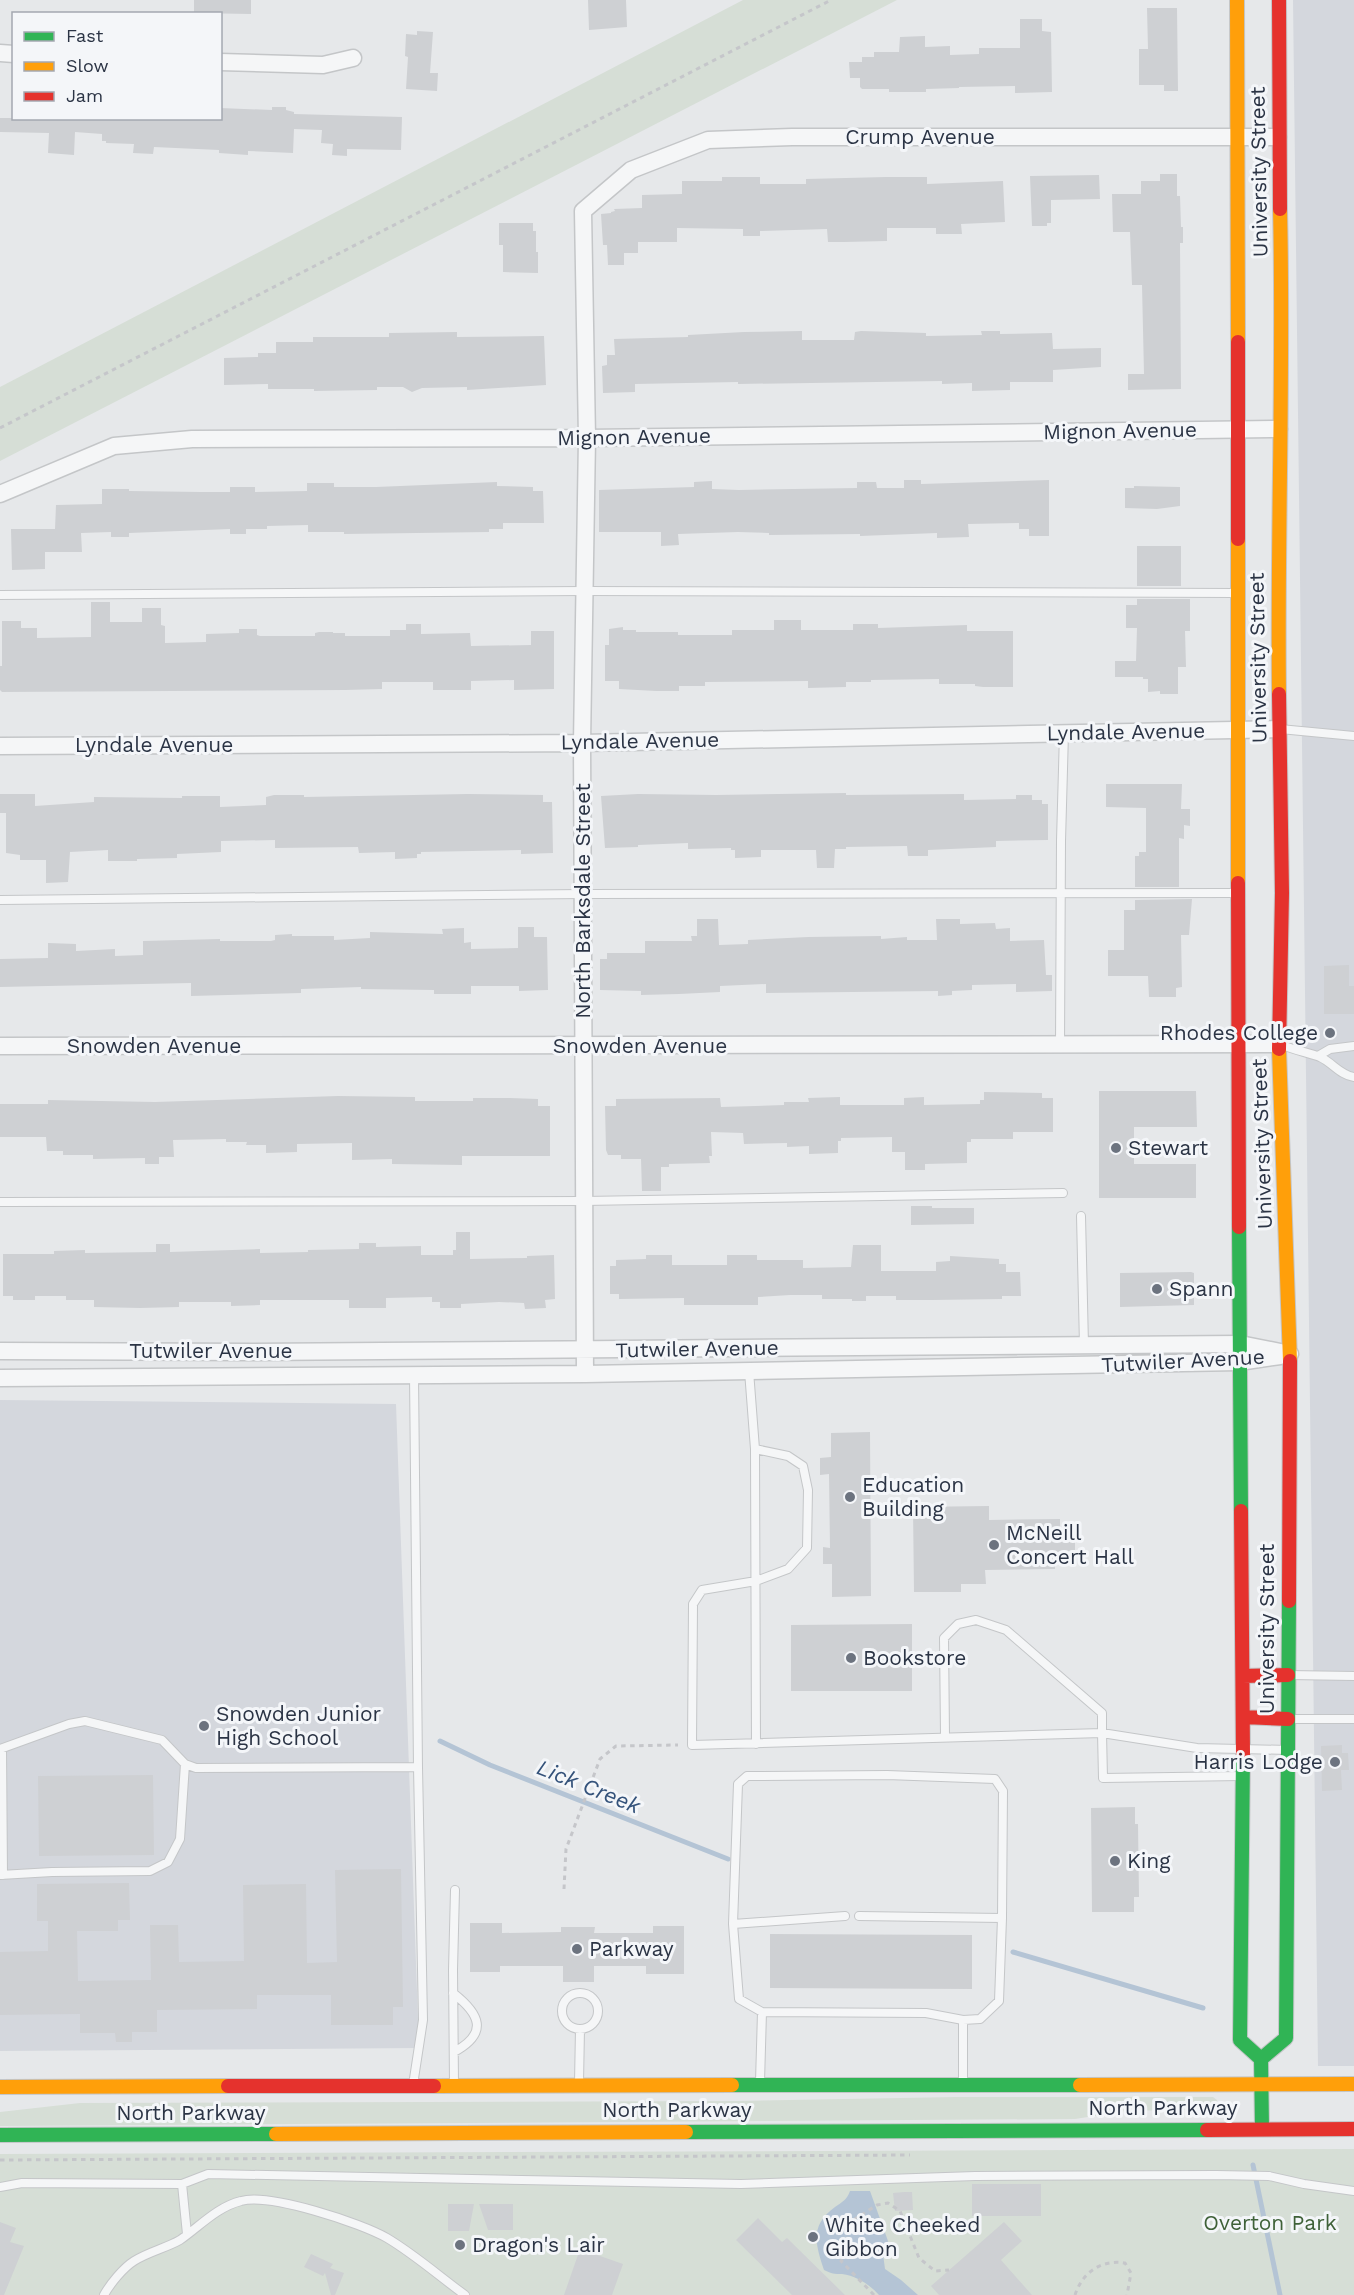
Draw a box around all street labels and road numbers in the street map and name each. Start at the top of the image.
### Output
street label: University Street [1245,86,1272,258]
street label: Crump Avenue [845,124,995,149]
street label: Mignon Avenue [1043,417,1197,444]
street label: Mignon Avenue [557,423,711,450]
street label: University Street [1244,572,1271,744]
street label: Lyndale Avenue [1046,718,1206,745]
street label: Lyndale Avenue [560,727,720,754]
street label: Lyndale Avenue [75,732,233,757]
street label: North Barksdale Street [570,783,595,1019]
street label: Snowden Avenue [67,1033,241,1058]
street label: Snowden Avenue [553,1033,727,1058]
street label: University Street [1246,1058,1277,1230]
street label: Tutwiler Avenue [615,1335,779,1362]
street label: Tutwiler Avenue [129,1338,293,1363]
street label: Tutwiler Avenue [1101,1344,1265,1377]
street label: University Street [1254,1543,1279,1714]
street label: North Parkway [1088,2095,1238,2120]
street label: North Parkway [602,2097,752,2122]
street label: North Parkway [116,2100,266,2125]

